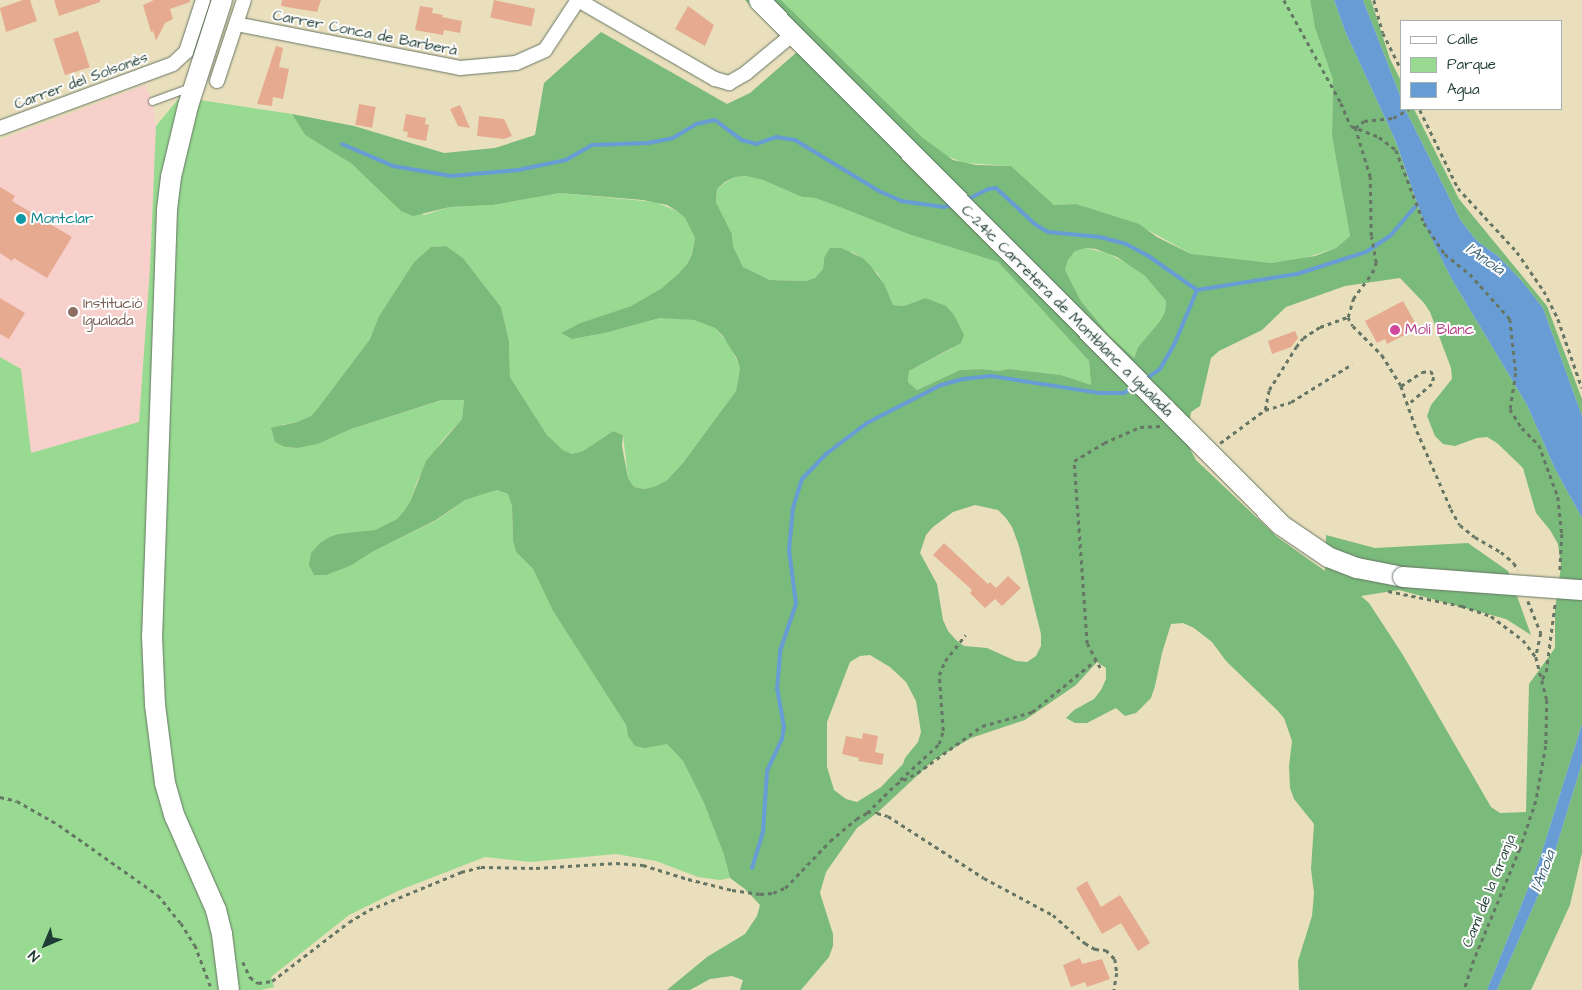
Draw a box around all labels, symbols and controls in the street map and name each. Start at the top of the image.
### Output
street label: Carrer Conca de Barberà [271,6,459,60]
legend [1400,20,1562,110]
text: Calle [1447,29,1478,50]
street label: Carrer del Solsonès [12,48,150,114]
text: Parque [1447,54,1496,75]
text: Agua [1447,79,1480,100]
street label: C-241c Carretera de Montblanc a Igualada [957,201,1177,421]
place label: Montclar [31,210,93,228]
marker: Montclar [15,213,27,225]
water label: l'Anoia [1462,239,1508,279]
place label: Institució Igualada [83,294,143,329]
marker: Institució Igualada [67,306,79,318]
place label: Molí Blanc [1405,321,1474,339]
marker: Molí Blanc [1389,324,1401,336]
street label: Camí de la Granja [1458,832,1520,950]
water label: l'Anoia [1526,848,1560,894]
north arrow [20,920,70,970]
text: N [24,945,45,966]

